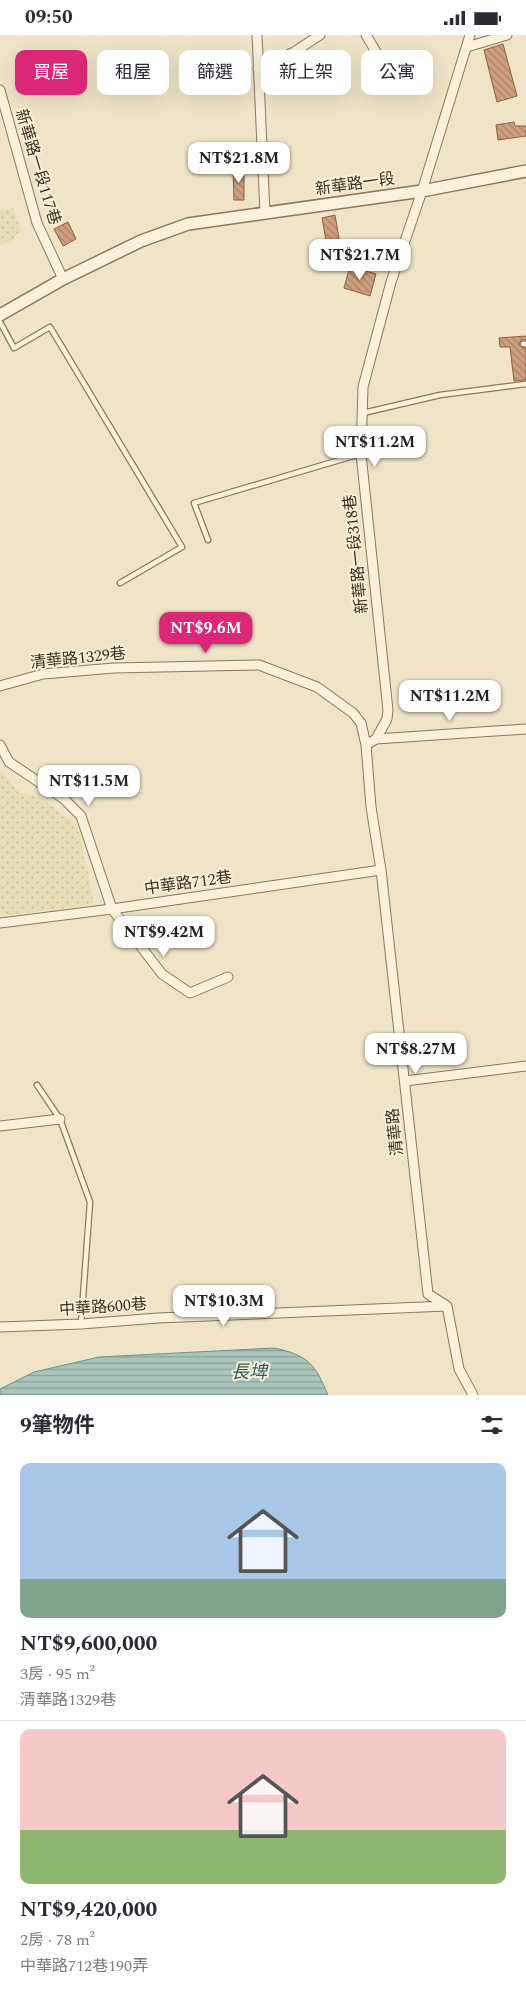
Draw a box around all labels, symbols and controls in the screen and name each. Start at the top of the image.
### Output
text: 09:50 [25,3,73,32]
chip: 買屋 [15,50,87,95]
chip: 租屋 [97,50,169,95]
chip: 篩選 [179,50,251,95]
chip: 新上架 [261,50,351,95]
chip: 公寓 [361,50,433,95]
street label: 新華路一段117巷 [9,106,67,228]
pin: NT$21.8M [187,141,291,184]
text: NT$21.8M [199,146,279,170]
street label: 新華路一段 [314,167,396,201]
pin: NT$21.7M [308,239,412,281]
text: NT$21.7M [320,243,400,267]
pin: NT$11.2M [323,425,427,468]
text: NT$11.2M [335,430,415,454]
street label: 新華路一段318巷 [338,493,374,615]
pin: NT$9.6M [160,611,252,654]
text: NT$9.6M [170,616,242,640]
street label: 清華路1329巷 [29,641,127,675]
pin: NT$11.2M [398,679,502,722]
text: NT$11.2M [410,684,490,708]
pin: NT$11.5M [37,765,141,807]
text: NT$11.5M [49,769,129,793]
street label: 中華路712巷 [143,865,233,901]
pin: NT$9.42M [112,915,216,958]
text: NT$9.42M [124,920,204,944]
pin: NT$8.27M [364,1033,468,1075]
text: NT$8.27M [376,1037,456,1061]
street label: 清華路 [381,1107,409,1157]
pin: NT$10.3M [172,1285,276,1327]
text: NT$10.3M [184,1289,264,1313]
street label: 中華路600巷 [58,1292,148,1322]
water label: 長埤 [231,1359,269,1386]
text: 9筆物件 [20,1410,95,1442]
icon: filters [478,1411,506,1439]
icon: home [218,1496,308,1586]
text: NT$9,600,000 [20,1628,157,1660]
text: 3房 · 95 m² [20,1662,95,1686]
text: 清華路1329巷 [20,1688,116,1712]
icon: home [218,1761,308,1851]
text: NT$9,420,000 [20,1894,157,1926]
text: 2房 · 78 m² [20,1928,95,1952]
text: 中華路712巷190弄 [20,1954,148,1978]

